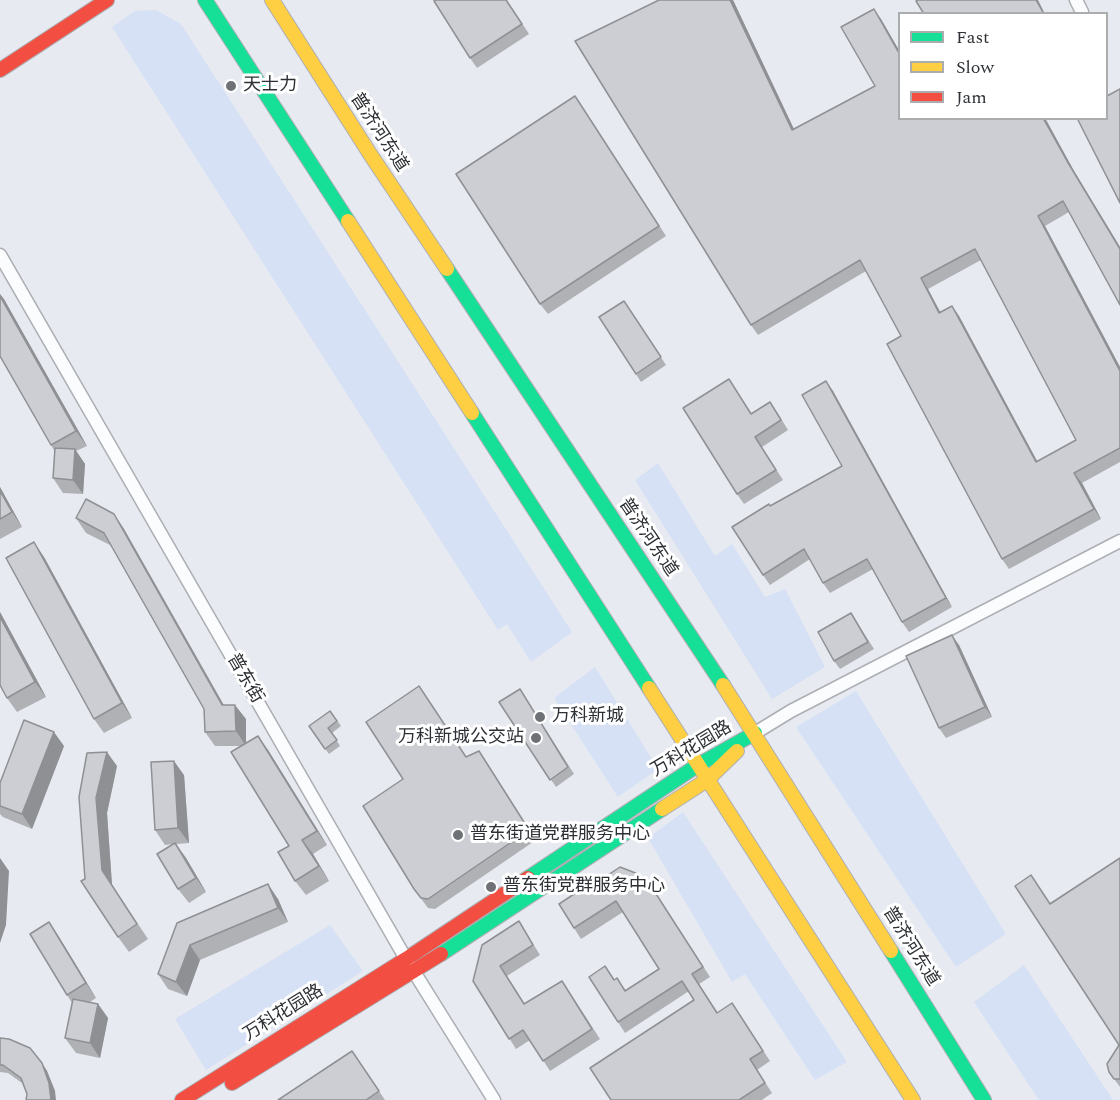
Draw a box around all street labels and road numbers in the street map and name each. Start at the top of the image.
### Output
street label: 普济河东道 [344,89,412,177]
street label: 普济河东道 [613,495,681,581]
street label: 普东街 [221,650,267,708]
street label: 万科花园路 [648,718,736,782]
street label: 普济河东道 [877,903,943,991]
street label: 万科花园路 [240,981,328,1047]

